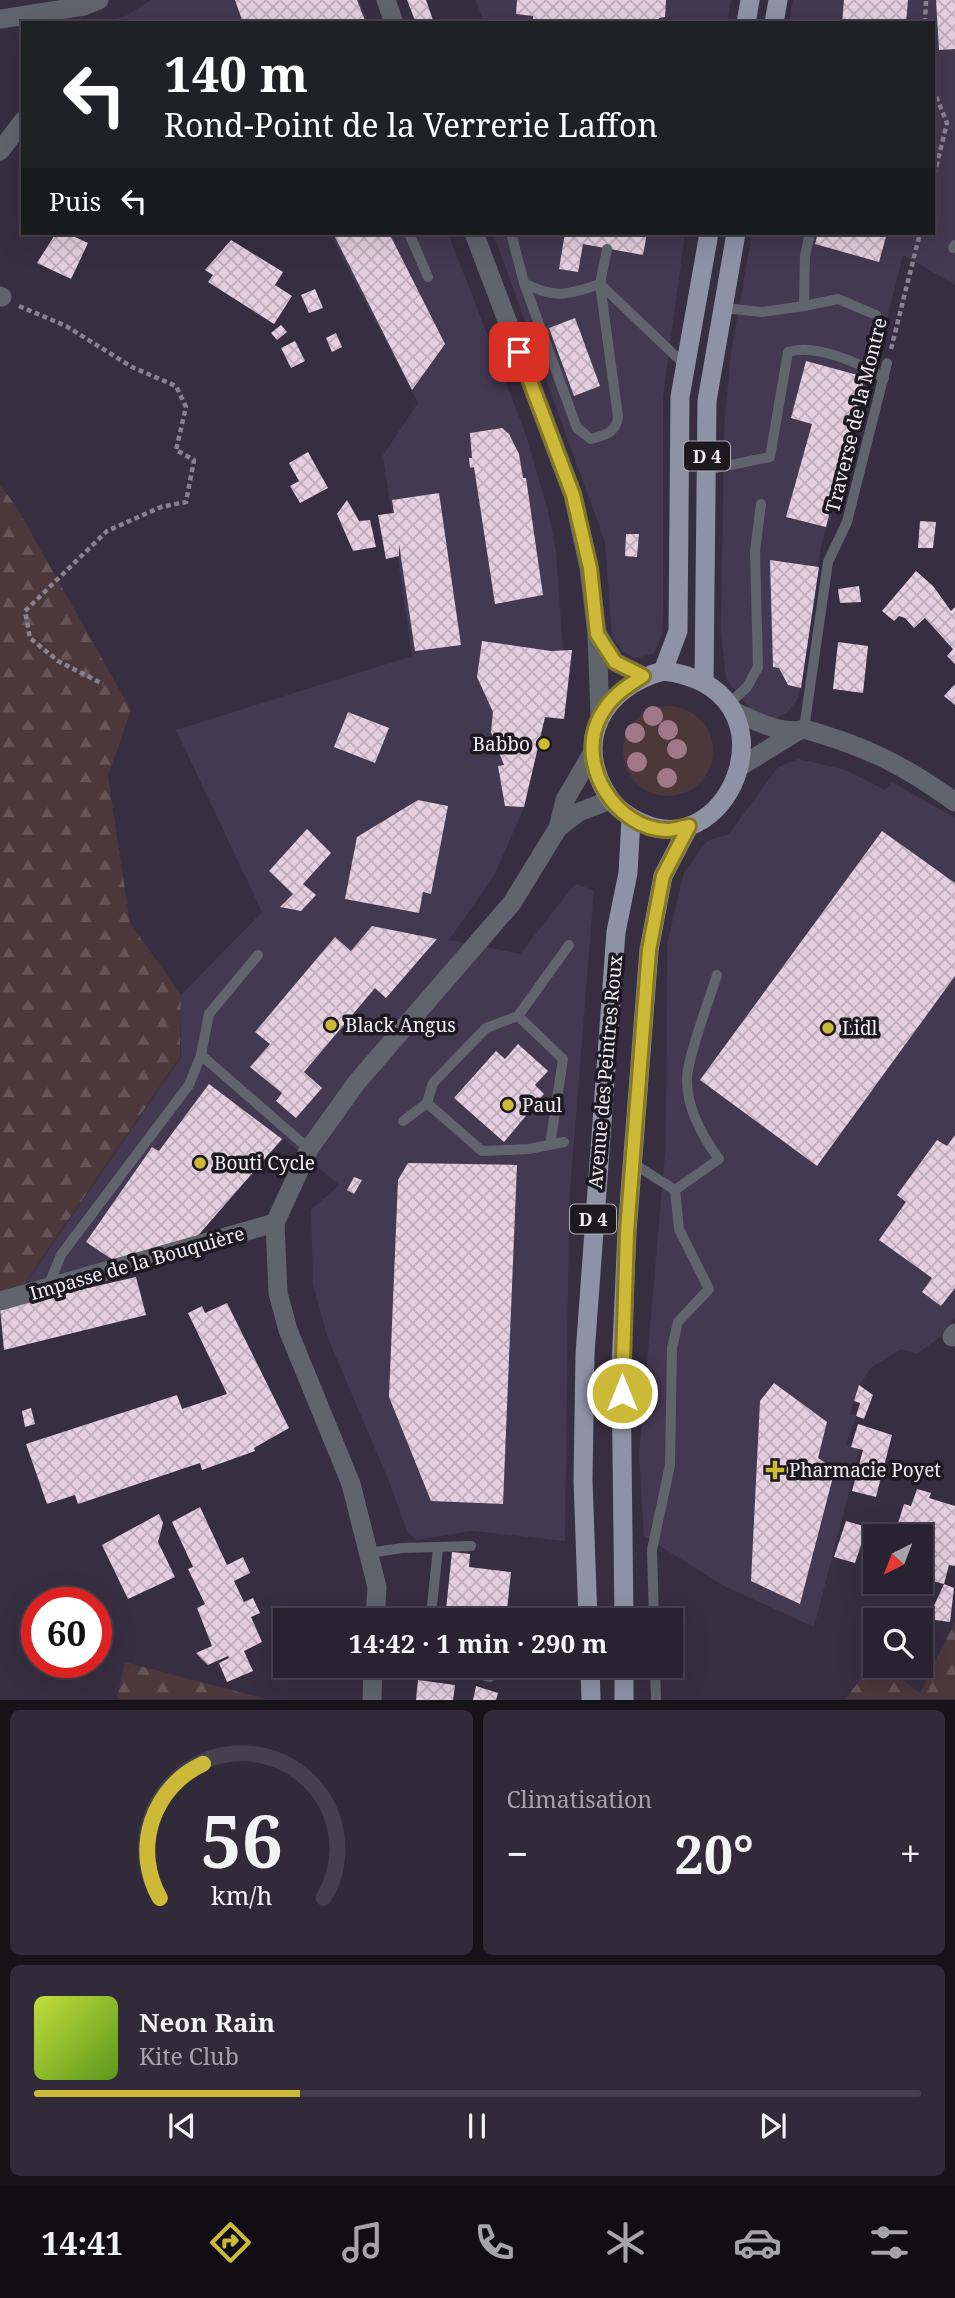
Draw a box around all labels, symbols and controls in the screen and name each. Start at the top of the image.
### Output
text: 140 m [164,40,308,106]
icon: left [49,49,140,140]
text: Rond-Point de la Verrerie Laffon [164,103,658,146]
icon: left [115,182,153,220]
text: Puis [49,183,101,219]
street label: Traverse de la Montre [819,315,893,515]
pin [489,322,549,382]
icon: arrive [500,333,538,371]
road number: D 4 [684,442,730,470]
place label: Babbo [473,731,530,757]
marker: Babbo [536,736,552,752]
street label: Avenue des Peintres Roux [582,954,628,1190]
place label: Black Angus [345,1012,456,1038]
place label: Lidl [842,1015,878,1041]
marker: Black Angus [323,1017,339,1033]
marker: Lidl [820,1020,836,1036]
place label: Paul [522,1092,562,1118]
marker: Paul [500,1097,516,1113]
place label: Bouti Cycle [214,1150,315,1176]
marker: Bouti Cycle [192,1155,208,1171]
road number: D 4 [570,1204,616,1234]
street label: Impasse de la Bouquière [27,1220,247,1306]
position arrow [585,1356,659,1430]
place label: Pharmacie Poyet [789,1457,941,1483]
marker: Pharmacie Poyet [767,1462,783,1478]
north arrow [863,1524,933,1594]
map controls [863,1524,933,1678]
speed limit sign: 60 [21,1587,112,1678]
button: search [863,1608,933,1678]
text: 14:42 · 1 min · 290 m [348,1625,608,1661]
text: Climatisation [507,1783,652,1815]
text: 56 [200,1791,282,1890]
text: 20° [674,1818,754,1889]
text: − [507,1827,529,1879]
text: + [900,1827,921,1879]
text: km/h [211,1878,272,1912]
text: Neon Rain [139,2004,275,2040]
text: Kite Club [139,2040,239,2072]
icon: previous [163,2107,201,2145]
icon: pause [458,2107,496,2145]
icon: next [754,2107,792,2145]
icon: directions [206,2218,255,2267]
icon: music [338,2218,387,2267]
icon: phone [470,2218,519,2267]
icon: climate [601,2218,650,2267]
icon: car [733,2218,782,2267]
icon: filters [865,2218,914,2267]
text: 14:41 [41,2221,123,2264]

